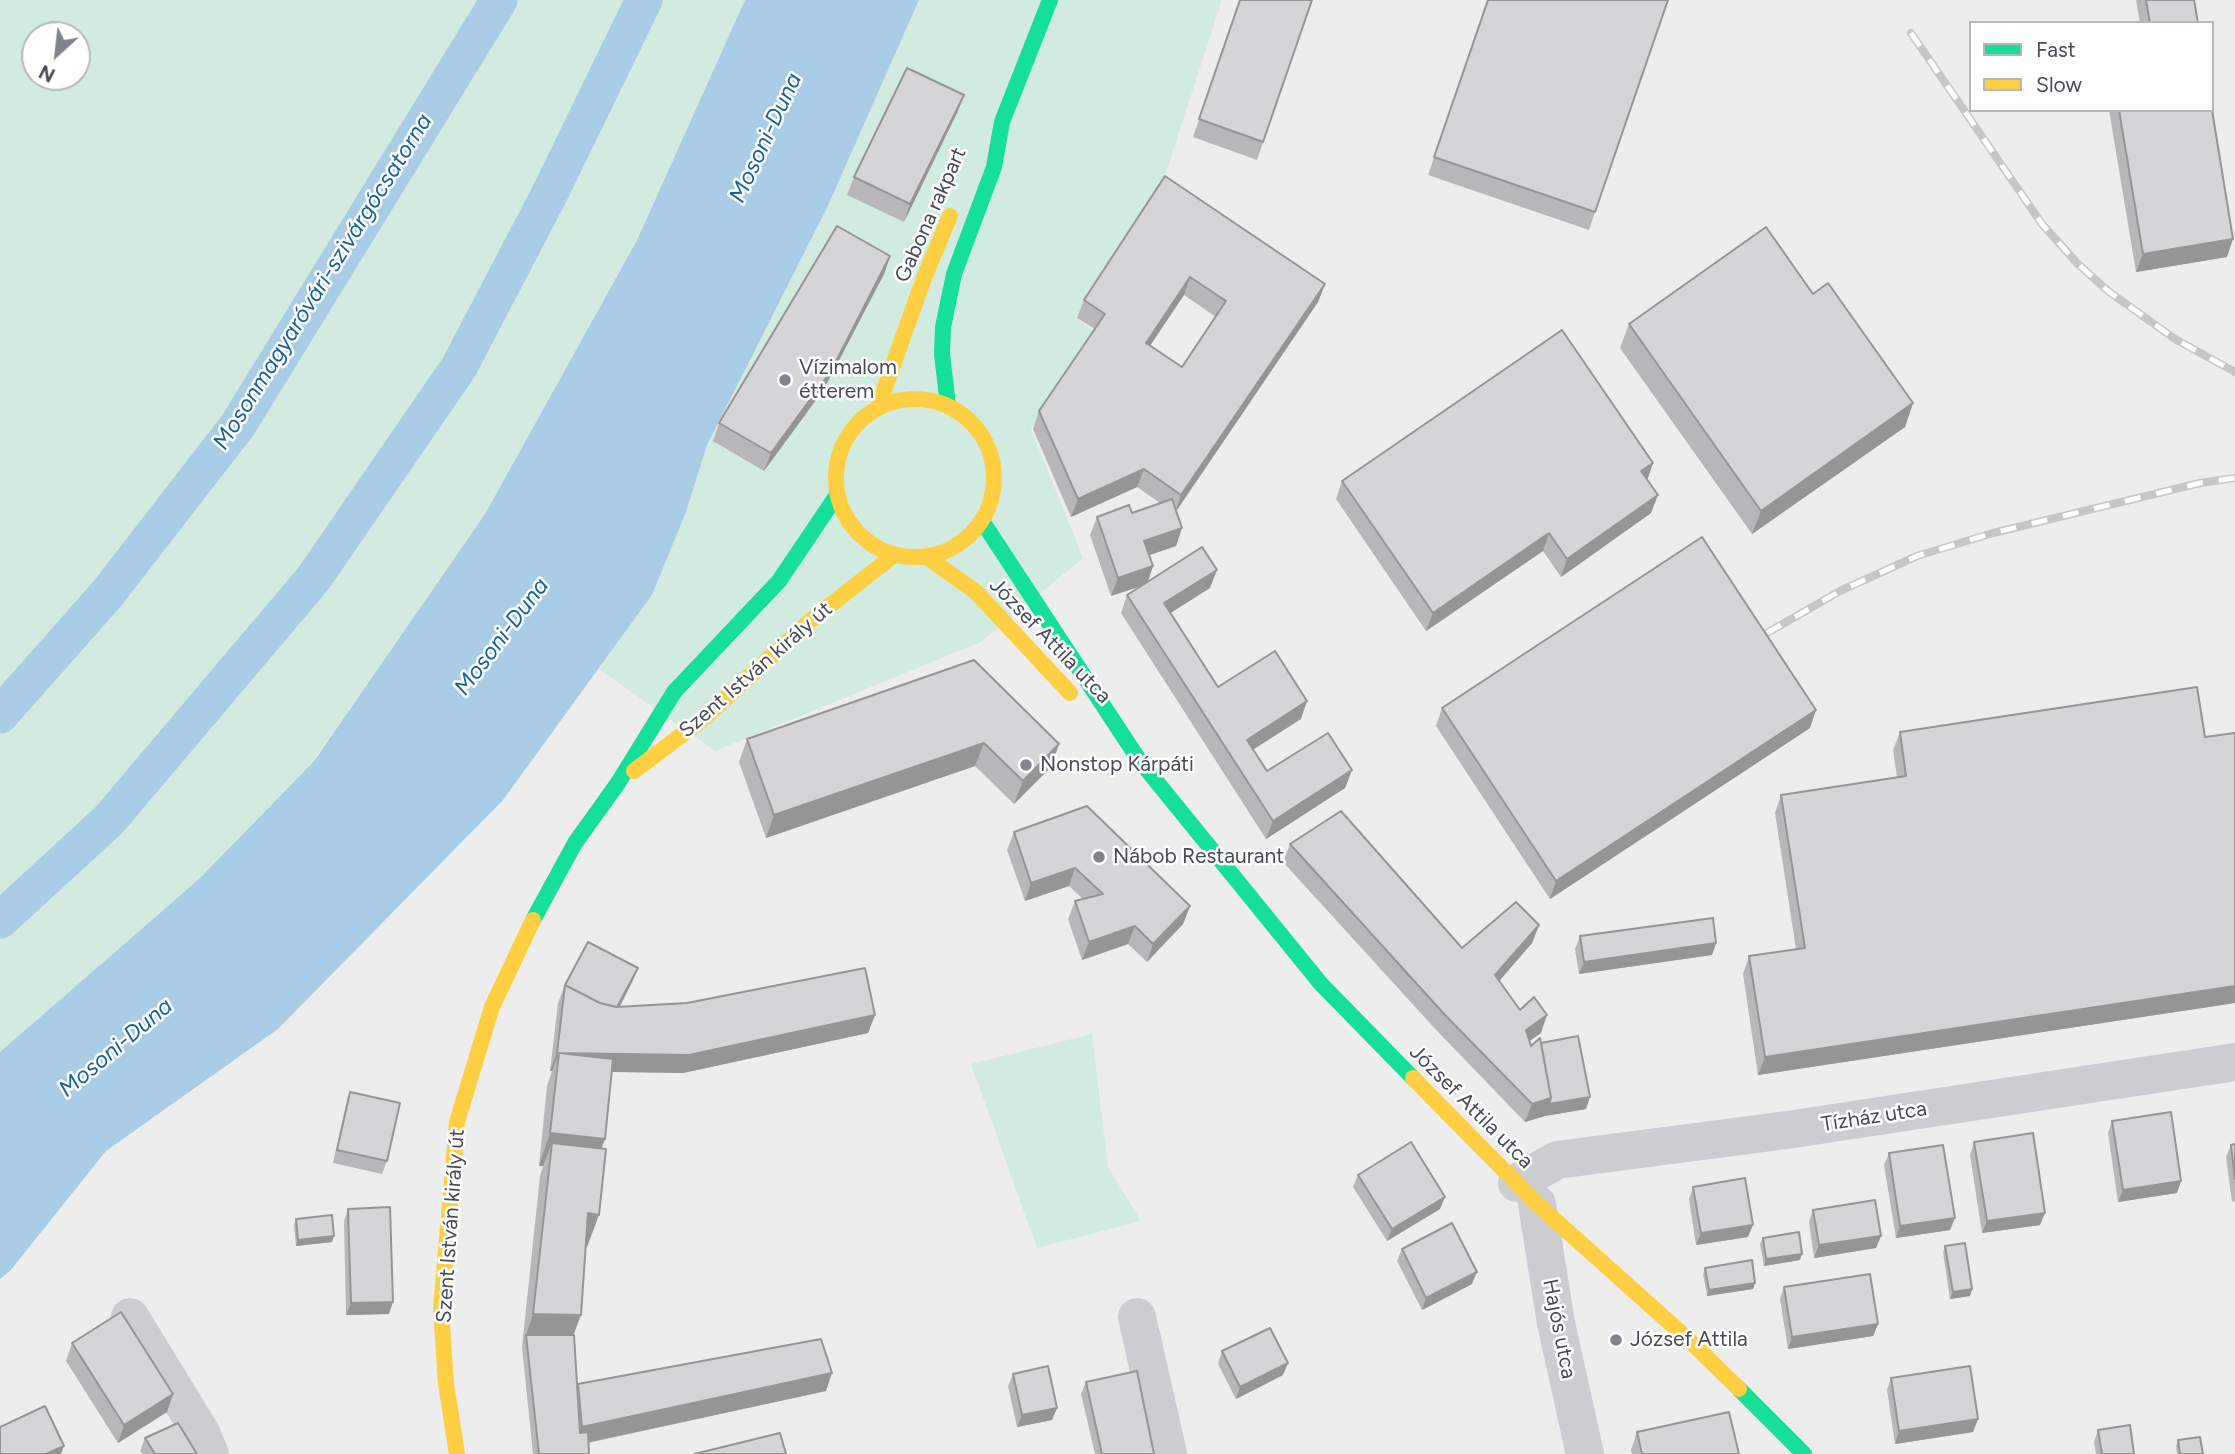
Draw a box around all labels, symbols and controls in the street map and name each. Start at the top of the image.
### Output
north arrow [21,21,91,91]
legend [1969,21,2214,112]
text: Fast [2036,37,2076,62]
text: N [35,60,59,87]
water label: Mosoni-Duna [724,69,808,207]
text: Slow [2036,72,2082,97]
water label: Mosonmagyaróvári-szivárgócsatorna [208,109,438,455]
street label: Gabona rakpart [890,144,972,286]
place label: Vízimalom étterem [799,355,897,405]
marker: Vízimalom étterem [777,372,793,388]
water label: Mosoni-Duna [449,573,555,701]
street label: József Attila utca [984,573,1116,709]
street label: Szent István király út [674,597,838,743]
place label: Nonstop Kárpáti [1040,752,1194,778]
marker: Nonstop Kárpáti [1018,757,1034,773]
place label: Nábob Restaurant [1113,844,1284,870]
marker: Nábob Restaurant [1091,849,1107,865]
water label: Mosoni-Duna [54,993,178,1103]
street label: József Attila utca [1404,1040,1538,1174]
street label: Tízház utca [1820,1096,1928,1138]
street label: Szent István király út [432,1128,470,1324]
street label: Hajós utca [1537,1277,1581,1381]
place label: József Attila [1630,1327,1748,1353]
marker: József Attila [1608,1332,1624,1348]

